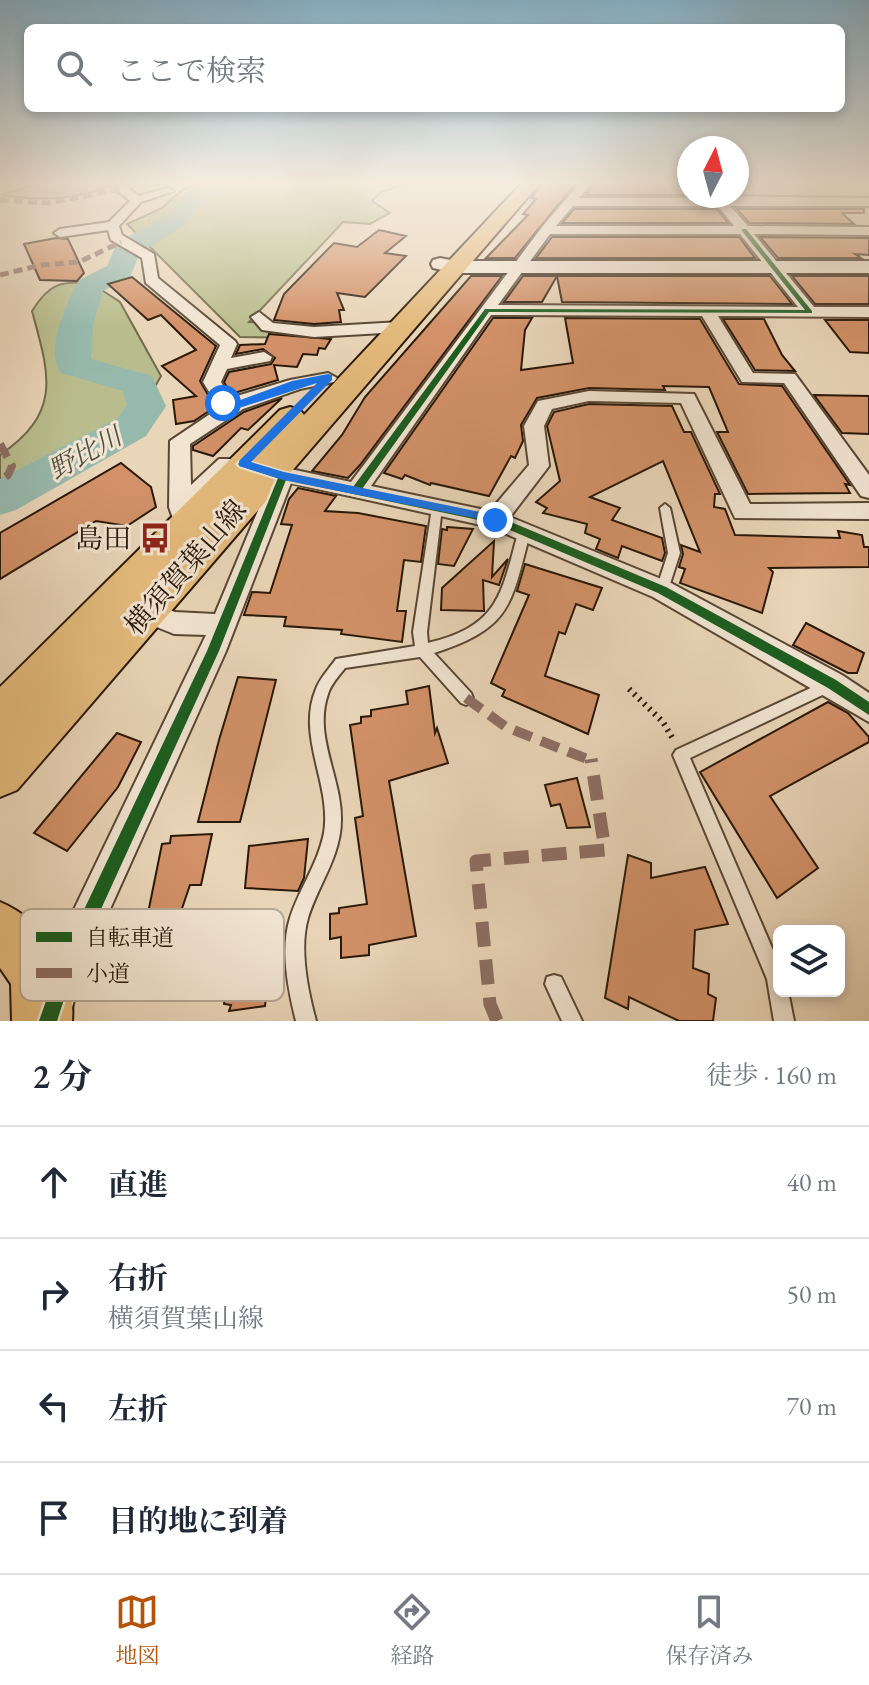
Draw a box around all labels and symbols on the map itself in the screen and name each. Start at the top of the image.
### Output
north arrow [677,136,749,208]
route start [205,385,241,421]
water label: 野比川 [43,418,130,487]
street label: 横須賀葉山線 [116,492,254,642]
route end [477,502,513,538]
place label: 島田 [75,520,131,556]
bus stop icon: 島田 [138,521,172,555]
legend [20,909,284,1001]
text: 自転車道 [86,923,174,952]
text: 小道 [86,959,130,988]

